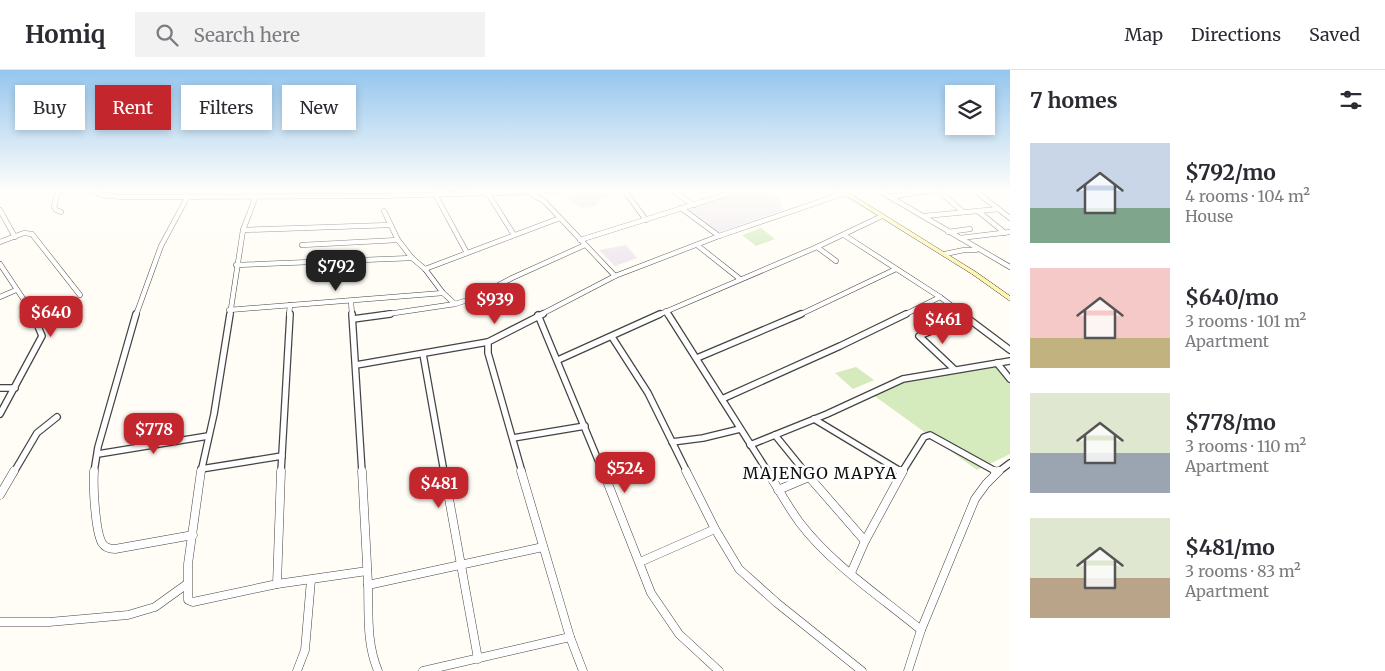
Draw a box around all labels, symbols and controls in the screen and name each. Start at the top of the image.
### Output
search box [135,12,485,57]
text: Homiq [25,19,105,50]
icon: search [153,21,181,49]
text: Search here [193,23,300,47]
text: Map [1125,23,1163,46]
text: Directions [1191,23,1281,46]
text: Saved [1309,23,1360,46]
chip: Buy [15,85,85,130]
chip: Rent [95,85,171,130]
chip: Filters [181,85,272,130]
chip: New [282,85,356,130]
map controls [945,85,995,135]
button: layers [945,85,995,135]
icon: filters [1337,86,1365,114]
text: 7 homes [1030,87,1118,114]
text: $792/mo [1185,159,1276,186]
icon: home [1070,163,1130,223]
text: 4 rooms · 104 m² [1185,186,1310,206]
text: House [1185,206,1233,226]
pin: $792 [306,250,366,292]
text: $792 [317,256,355,276]
pin: $939 [465,282,525,325]
text: $640/mo [1185,284,1279,311]
icon: home [1070,288,1130,348]
text: $939 [476,289,514,309]
pin: $640 [21,296,81,338]
text: $640 [31,302,71,322]
pin: $461 [913,302,973,345]
text: $461 [925,309,961,329]
text: 3 rooms · 101 m² [1185,311,1306,331]
text: Apartment [1185,331,1269,351]
text: $778/mo [1185,409,1276,436]
pin: $778 [124,412,184,455]
icon: home [1070,413,1130,473]
text: $778 [135,419,173,439]
text: 3 rooms · 110 m² [1185,436,1306,456]
pin: $524 [595,452,655,494]
text: Apartment [1185,456,1269,476]
text: $524 [606,458,644,478]
district label: MAJENGO MAPYA [743,463,897,483]
pin: $481 [409,466,469,509]
text: $481 [420,473,458,493]
text: $481/mo [1185,534,1275,561]
icon: home [1070,538,1130,598]
text: 3 rooms · 83 m² [1185,561,1301,581]
text: Apartment [1185,581,1269,601]

